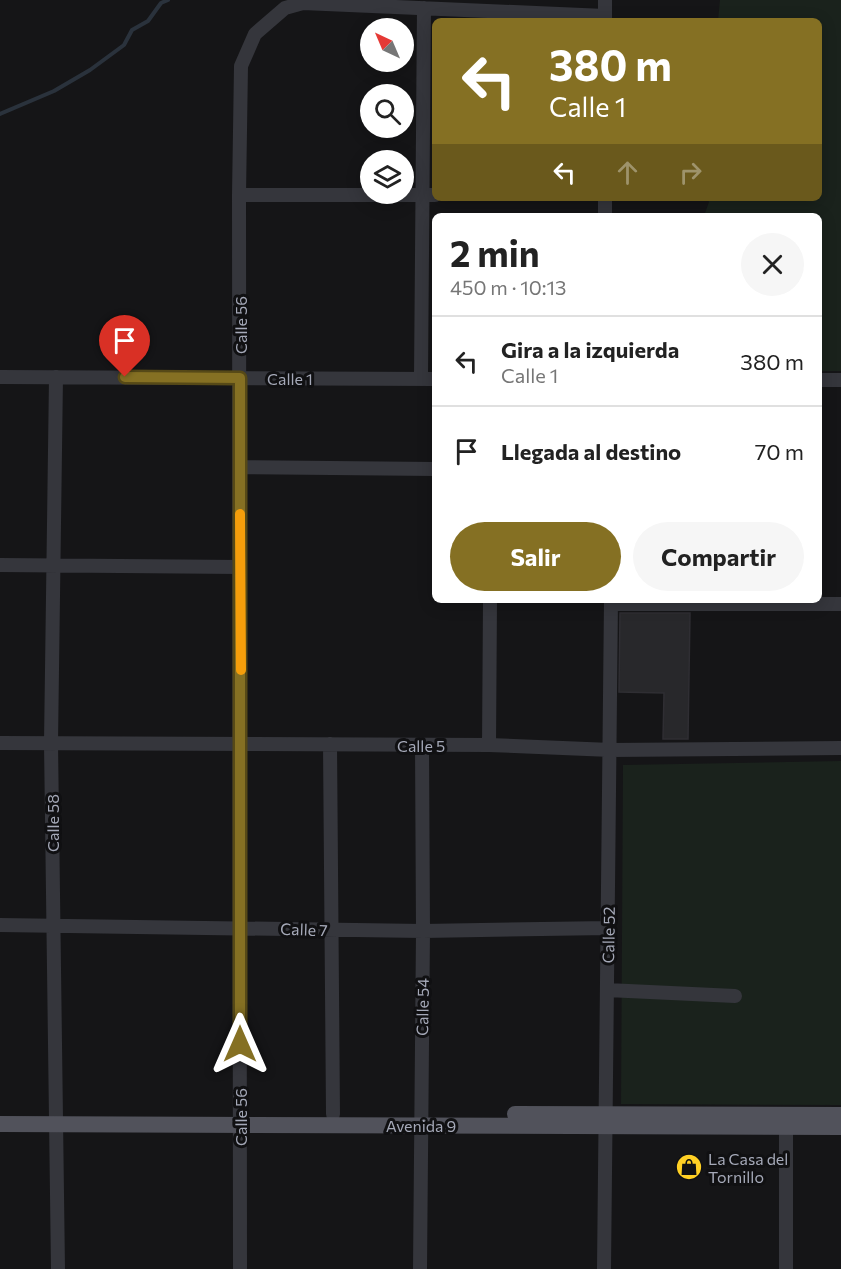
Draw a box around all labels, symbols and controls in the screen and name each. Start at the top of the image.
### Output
north arrow [360,18,414,72]
map controls [360,18,414,204]
text: 380 m [549,38,672,90]
icon: left [450,42,528,120]
button: search [360,84,414,138]
text: Calle 1 [549,90,626,123]
button: layers [360,150,414,204]
icon: left [548,156,581,189]
icon: ahead [611,156,644,189]
icon: right [674,156,707,189]
text: 2 min [450,230,540,274]
button: close [741,233,804,296]
text: 450 m · 10:13 [450,275,566,299]
street label: Calle 56 [231,296,250,354]
pin [99,315,150,377]
icon: arrive [108,324,141,357]
text: Gira a la izquierda [501,336,679,363]
icon: left [450,345,483,378]
text: 380 m [740,348,804,375]
text: Calle 1 [501,363,558,387]
street label: Calle 1 [267,369,313,388]
icon: arrive [450,435,483,468]
text: Llegada al destino [501,438,681,465]
text: 70 m [755,438,804,465]
button: Salir [450,522,621,591]
button: Compartir [633,522,804,591]
street label: Calle 5 [397,736,445,755]
street label: Calle 58 [43,794,62,852]
street label: Calle 52 [598,906,618,964]
street label: Calle 7 [280,919,328,939]
street label: Calle 54 [412,978,432,1036]
position arrow [208,1012,272,1076]
street label: Calle 56 [231,1088,250,1146]
street label: Avenida 9 [386,1116,456,1135]
place label: La Casa del Tornillo [708,1149,788,1186]
shop icon: La Casa del Tornillo [674,1152,704,1182]

